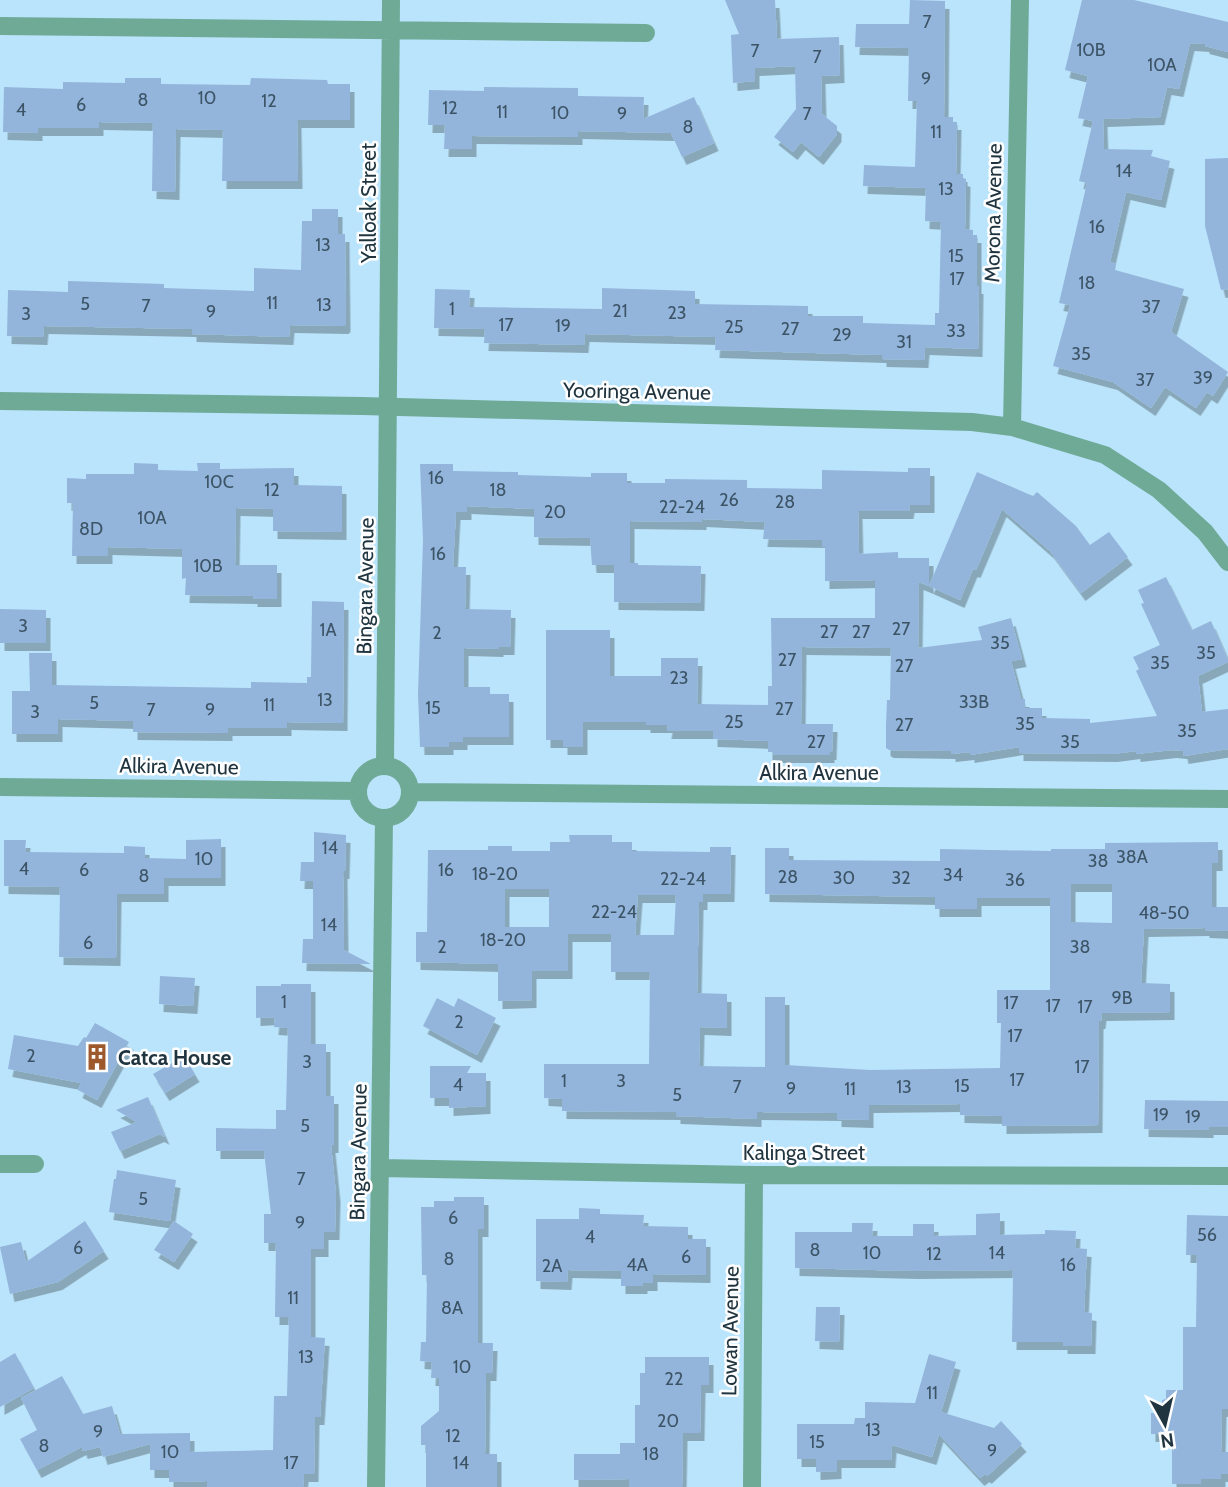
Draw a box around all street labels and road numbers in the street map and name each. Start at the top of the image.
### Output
street label: Yalloak Street [356,143,381,264]
street label: Morona Avenue [979,143,1007,283]
street label: Yooringa Avenue [562,377,711,405]
street label: Bingara Avenue [351,517,379,655]
street label: Alkira Avenue [119,752,239,780]
street label: Alkira Avenue [759,760,879,785]
street label: Bingara Avenue [344,1083,372,1221]
street label: Kalinga Street [743,1140,865,1165]
street label: Lowan Avenue [716,1266,744,1396]

